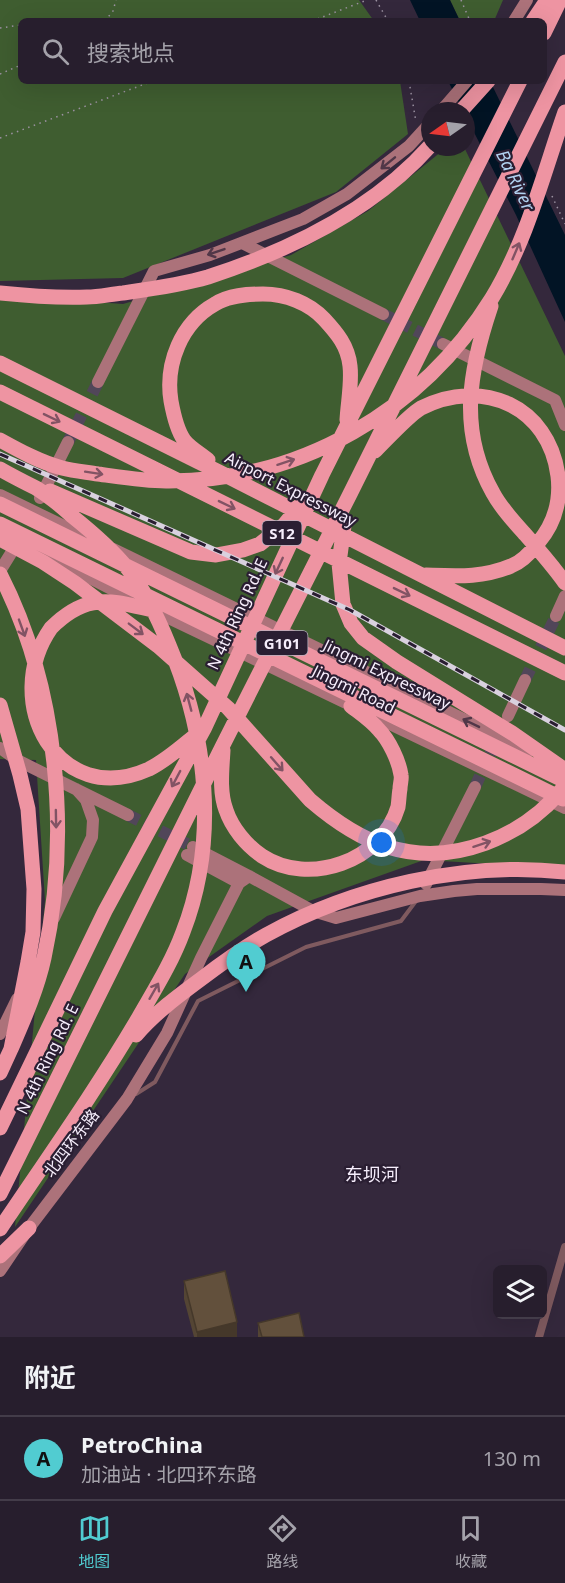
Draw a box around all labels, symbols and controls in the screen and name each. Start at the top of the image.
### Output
search box [18,18,547,84]
icon: search [39,35,72,68]
text: 搜索地点 [87,37,175,67]
north arrow [421,102,475,156]
water label: Ba River [491,145,541,215]
one-way arrow [380,156,396,169]
one-way arrow [511,242,522,261]
one-way arrow [207,248,226,259]
one-way arrow [43,413,61,425]
street label: Airport Expressway [222,446,361,532]
one-way arrow [276,455,295,466]
one-way arrow [84,468,103,479]
one-way arrow [218,500,236,512]
road number: S12 [262,521,302,545]
street label: N 4th Ring Rd. E [202,555,272,673]
one-way arrow [273,557,285,575]
one-way arrow [392,587,410,598]
one-way arrow [18,619,29,637]
one-way arrow [128,623,144,635]
road number: G101 [256,631,308,655]
street label: Jingmi Expressway [318,633,455,715]
street label: Jingmi Road [307,659,399,719]
one-way arrow [183,693,194,712]
one-way arrow [462,716,480,728]
one-way arrow [270,756,284,771]
one-way arrow [170,770,181,788]
one-way arrow [51,809,62,829]
your location [367,828,396,857]
one-way arrow [473,838,491,849]
pin: A [226,942,266,992]
one-way arrow [148,983,160,1000]
street label: N 4th Ring Rd. E [11,1000,83,1118]
street label: 北四环东路 [38,1104,104,1182]
district label: 东坝河 [345,1162,399,1186]
map controls [493,1265,547,1319]
button: layers [493,1265,547,1319]
text: 附近 [24,1359,76,1395]
text: PetroChina [81,1429,203,1459]
text: A [37,1445,50,1472]
text: 130 m [483,1445,541,1472]
text: 加油站 · 北四环东路 [81,1461,257,1488]
tab: 地图 [78,1512,111,1572]
tab: 路线 [266,1512,299,1572]
tab: 收藏 [454,1512,487,1572]

